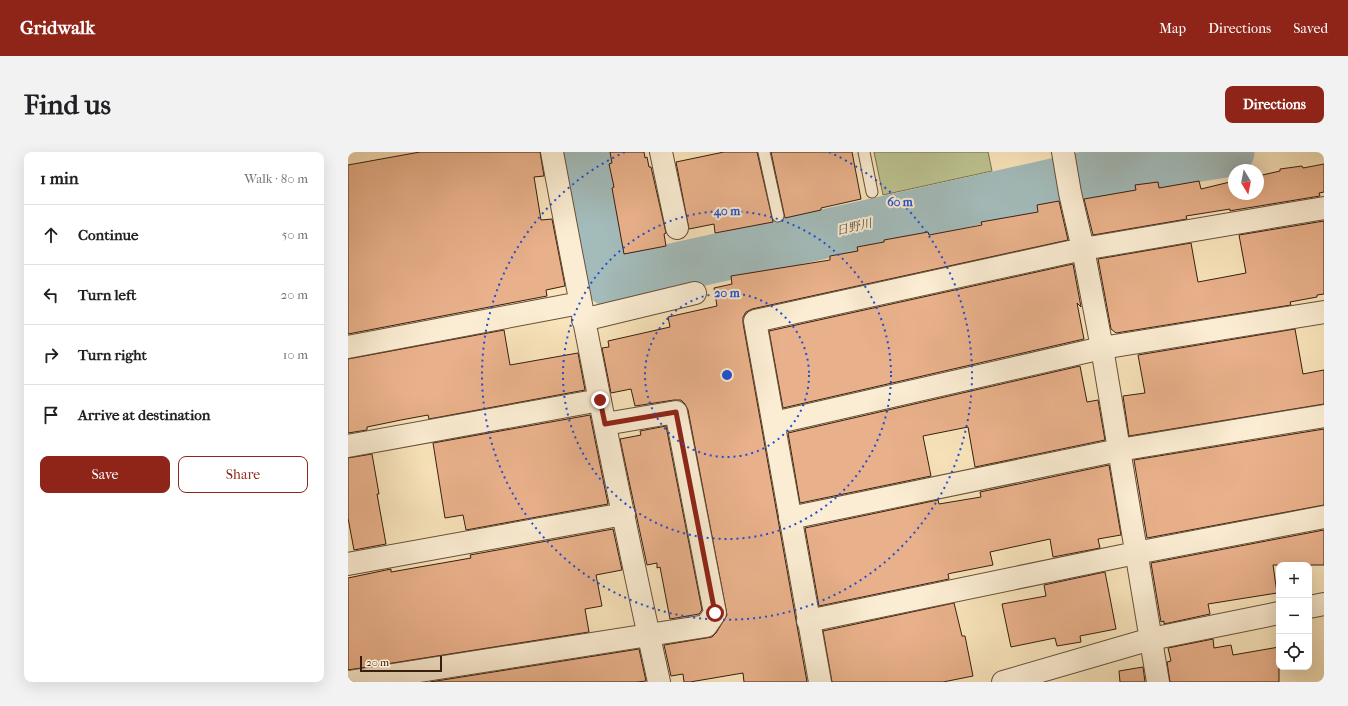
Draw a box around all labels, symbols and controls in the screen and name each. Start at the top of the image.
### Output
text: Gridwalk [20,17,95,39]
text: Map [1159,20,1186,37]
text: Directions [1208,20,1271,37]
text: Saved [1293,20,1328,37]
button: Directions [1225,86,1324,123]
text: Find us [24,88,111,121]
north arrow [1228,164,1264,200]
text: 1 min [40,168,79,188]
text: Walk · 80 m [244,171,308,186]
text: 60 m [887,195,914,209]
text: 40 m [713,204,741,219]
water label: 日野川 [835,216,875,238]
icon: ahead [40,224,62,246]
text: Continue [78,226,138,244]
text: 50 m [282,227,308,242]
icon: left [40,284,62,306]
text: Turn left [78,286,136,304]
text: 20 m [714,286,741,300]
text: 20 m [281,287,308,302]
icon: right [40,344,62,366]
text: Turn right [78,346,147,364]
text: 10 m [283,347,308,362]
centre of rings [720,368,734,382]
route end [591,391,609,409]
icon: arrive [40,404,62,426]
text: Arrive at destination [78,406,210,424]
button: Save [40,456,170,493]
button: Share [178,456,308,493]
map controls [1276,562,1312,670]
button: + [1276,562,1312,598]
button: − [1276,598,1312,634]
route start [706,604,724,622]
button: locate [1276,634,1312,670]
scale bar [360,654,442,673]
text: 20 m [366,656,389,669]

